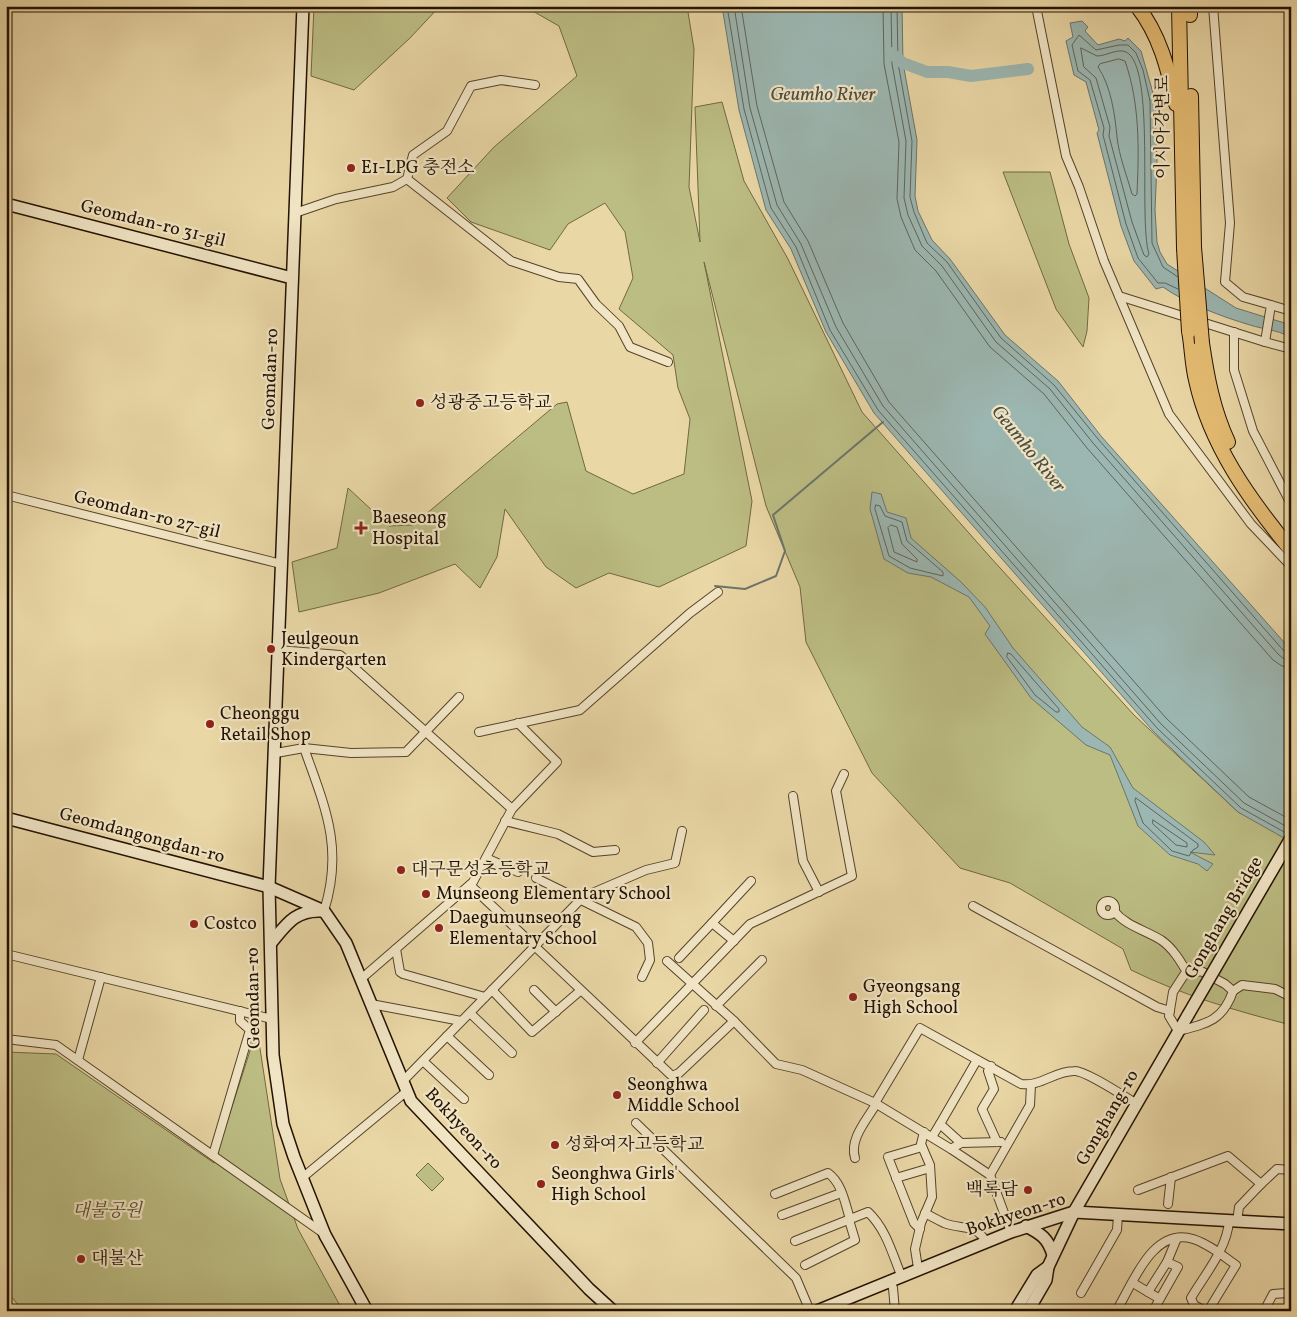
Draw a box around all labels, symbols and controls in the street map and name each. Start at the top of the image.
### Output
street label: 이시아강변로 [1151,75,1176,179]
water label: Geumho River [770,82,877,108]
place label: E1-LPG 충전소 [361,156,475,181]
marker: E1-LPG 충전소 [345,162,357,174]
street label: Geomdan-ro 31-gil [78,194,228,254]
street label: Geomdan-ro [257,328,285,430]
place label: 성광중고등학교 [430,391,552,416]
marker: 성광중고등학교 [414,397,426,409]
water label: Geumho River [985,400,1072,499]
street label: Geomdan-ro 27-gil [71,485,223,545]
place label: Baeseong Hospital [372,506,446,552]
marker: Baeseong Hospital [354,521,368,535]
place label: Jeulgeoun Kindergarten [281,627,387,673]
marker: Jeulgeoun Kindergarten [265,643,277,655]
place label: Cheonggu Retail Shop [220,702,311,748]
marker: Cheonggu Retail Shop [204,718,216,730]
street label: Geomdangongdan-ro [57,802,227,870]
street label: Gonghang Bridge [1179,852,1269,984]
place label: 대구문성초등학교 [411,858,551,883]
marker: 대구문성초등학교 [395,864,407,876]
place label: Munseong Elementary School [436,882,671,907]
marker: Munseong Elementary School [420,888,432,900]
place label: Daegumunseong Elementary School [449,906,597,952]
place label: Costco [204,912,257,937]
marker: Costco [188,918,200,930]
marker: Daegumunseong Elementary School [433,922,445,934]
street label: Geomdan-ro [241,947,267,1049]
place label: Gyeongsang High School [863,975,960,1021]
marker: Gyeongsang High School [847,991,859,1003]
street label: Gonghang-ro [1070,1065,1146,1171]
place label: Seonghwa Middle School [627,1073,740,1119]
street label: Bokhyeon-ro [419,1083,507,1175]
marker: Seonghwa Middle School [611,1089,623,1101]
place label: 성화여자고등학교 [565,1133,705,1158]
marker: 성화여자고등학교 [549,1139,561,1151]
place label: Seonghwa Girls' High School [551,1162,678,1208]
marker: Seonghwa Girls' High School [535,1178,547,1190]
place label: 백록담 [966,1178,1019,1203]
marker: 백록담 [1022,1184,1034,1196]
street label: Bokhyeon-ro [963,1187,1069,1243]
park label: 대불공원 [72,1199,143,1224]
place label: 대불산 [91,1247,144,1272]
marker: 대불산 [75,1253,87,1265]

